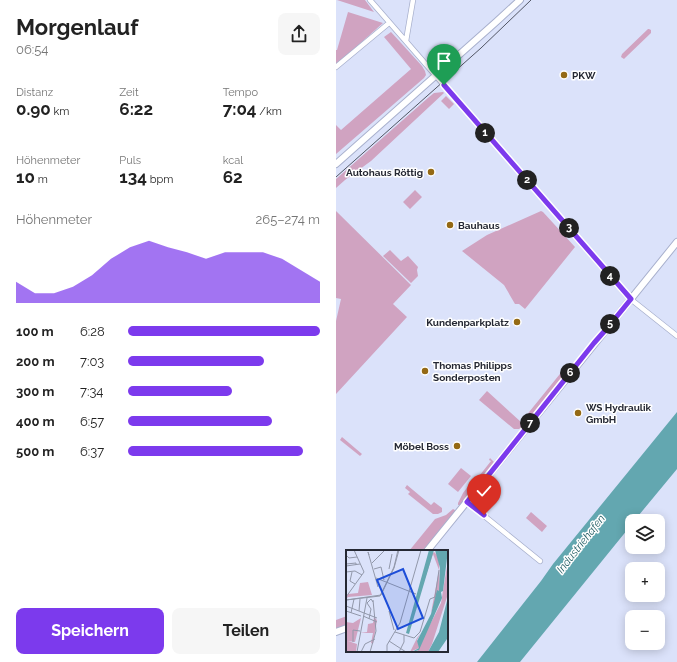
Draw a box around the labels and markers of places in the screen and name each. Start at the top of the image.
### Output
pin [427,44,461,85]
marker: PKW [559,70,569,80]
place label: PKW [572,70,596,81]
pin: 1 [475,123,495,143]
place label: Autohaus Röttig [346,167,423,178]
marker: Autohaus Röttig [426,167,436,177]
pin: 2 [517,170,537,190]
pin: 3 [559,218,579,238]
marker: Bauhaus [445,220,455,230]
place label: Bauhaus [458,220,500,231]
pin: 4 [600,266,620,286]
pin: 5 [600,314,620,334]
place label: Kundenparkplatz [426,317,509,328]
marker: Kundenparkplatz [512,317,522,327]
place label: Thomas Philipps Sonderposten [433,360,512,383]
pin: 6 [560,363,580,383]
marker: Thomas Philipps Sonderposten [420,366,430,376]
place label: WS Hydraulik GmbH [586,402,652,425]
marker: WS Hydraulik GmbH [573,408,583,418]
pin: 7 [520,413,540,433]
place label: Möbel Boss [394,441,449,452]
marker: Möbel Boss [452,441,462,451]
pin [467,474,501,515]

